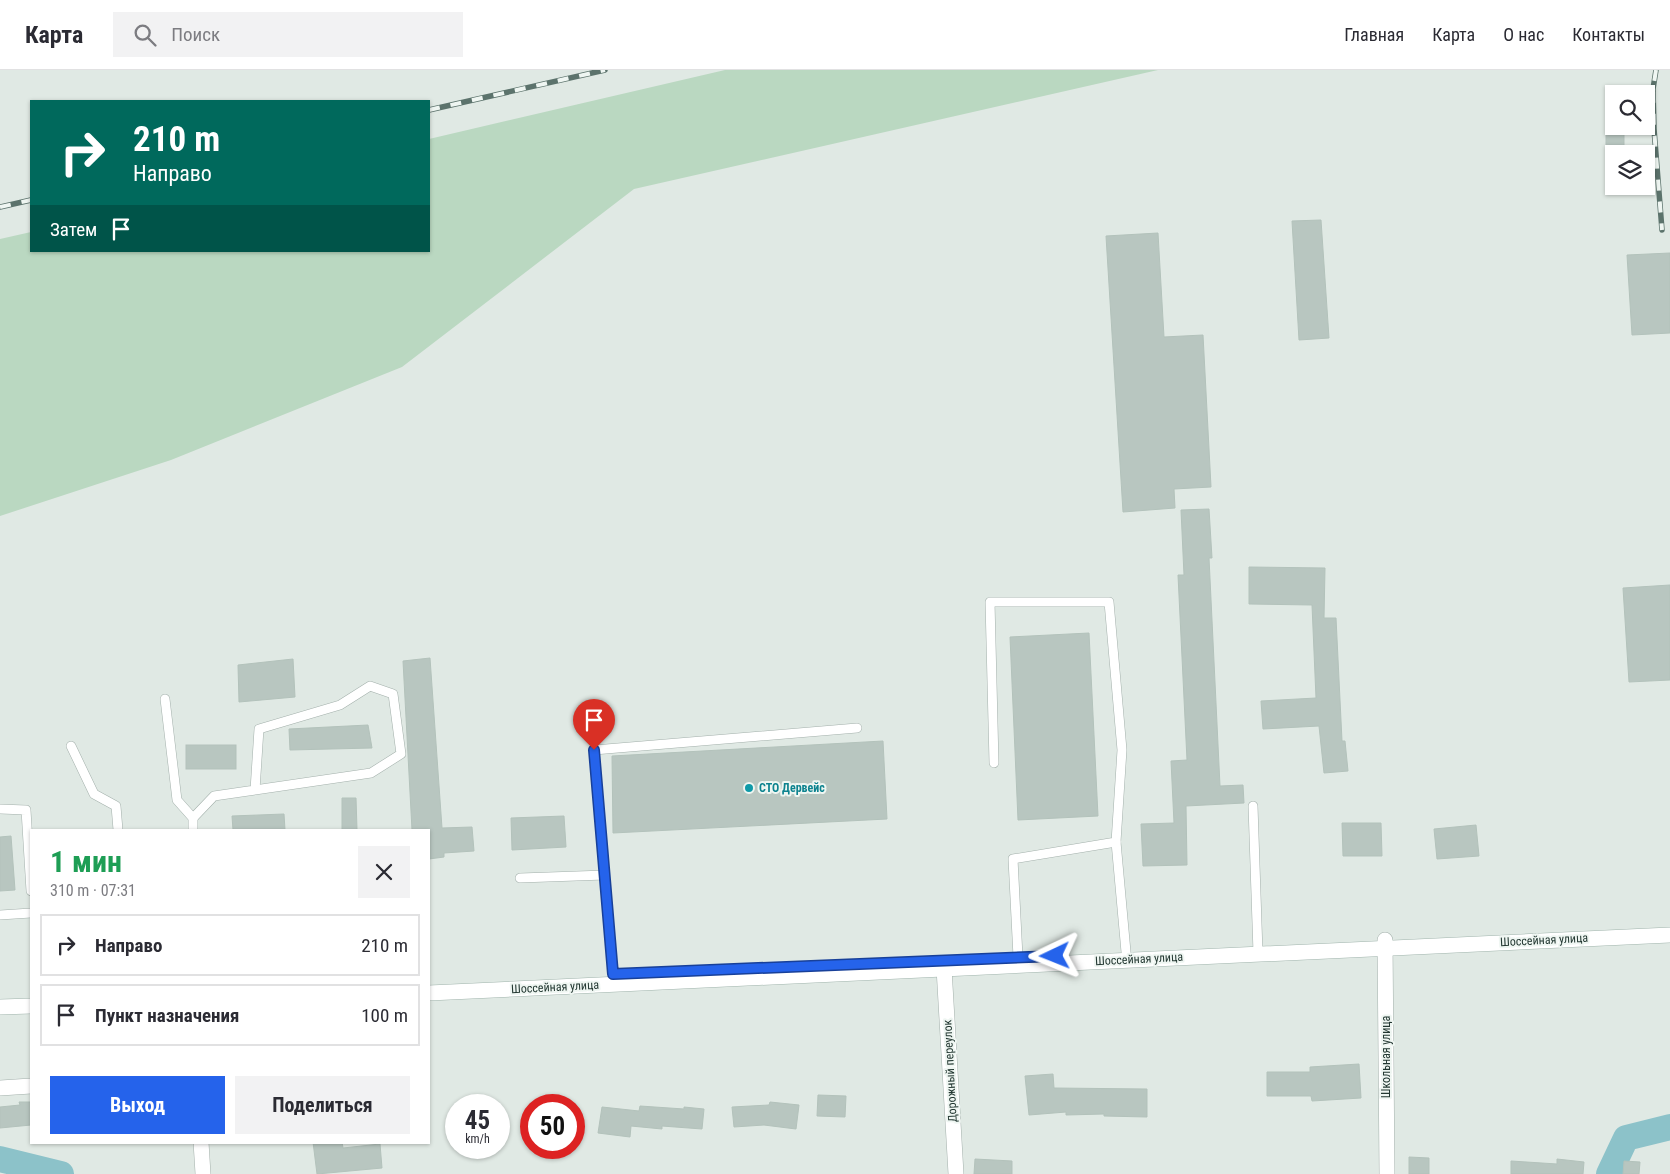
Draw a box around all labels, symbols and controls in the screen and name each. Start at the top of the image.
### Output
search box [113,12,463,57]
text: Карта [25,21,83,49]
icon: search [131,21,159,49]
text: Поиск [171,23,220,46]
text: Главная [1344,24,1404,45]
text: Карта [1432,24,1475,45]
text: О нас [1503,24,1544,45]
text: Контакты [1572,24,1645,45]
map controls [1605,85,1655,195]
button: search [1605,85,1655,135]
text: 210 m [133,119,220,160]
icon: right [50,120,115,185]
button: layers [1605,145,1655,195]
text: Направо [133,161,212,186]
icon: arrive [107,215,135,243]
text: Затем [50,218,97,241]
pin [573,699,615,750]
icon: arrive [580,706,608,734]
place label: СТО Дервейс [759,781,825,795]
marker: СТО Дервейс [743,782,755,794]
text: 1 мин [50,844,122,879]
button: close [358,846,410,898]
text: 310 m · 07:31 [50,881,136,900]
position arrow [1028,929,1080,981]
icon: right [52,931,80,959]
street label: Шоссейная улица [1500,931,1589,949]
text: Направо [95,934,162,957]
text: 210 m [361,934,408,957]
street label: Шоссейная улица [1095,950,1184,968]
street label: Шоссейная улица [511,978,600,996]
icon: arrive [52,1001,80,1029]
text: Пункт назначения [95,1004,239,1027]
text: 100 m [361,1004,408,1027]
street label: Школьная улица [1379,1015,1393,1098]
street label: Дорожный переулок [940,1019,960,1123]
button: Выход [50,1076,225,1134]
button: Поделиться [235,1076,410,1134]
speed limit sign: 50 [520,1094,585,1159]
text: 45 [465,1106,490,1135]
text: km/h [465,1132,490,1146]

